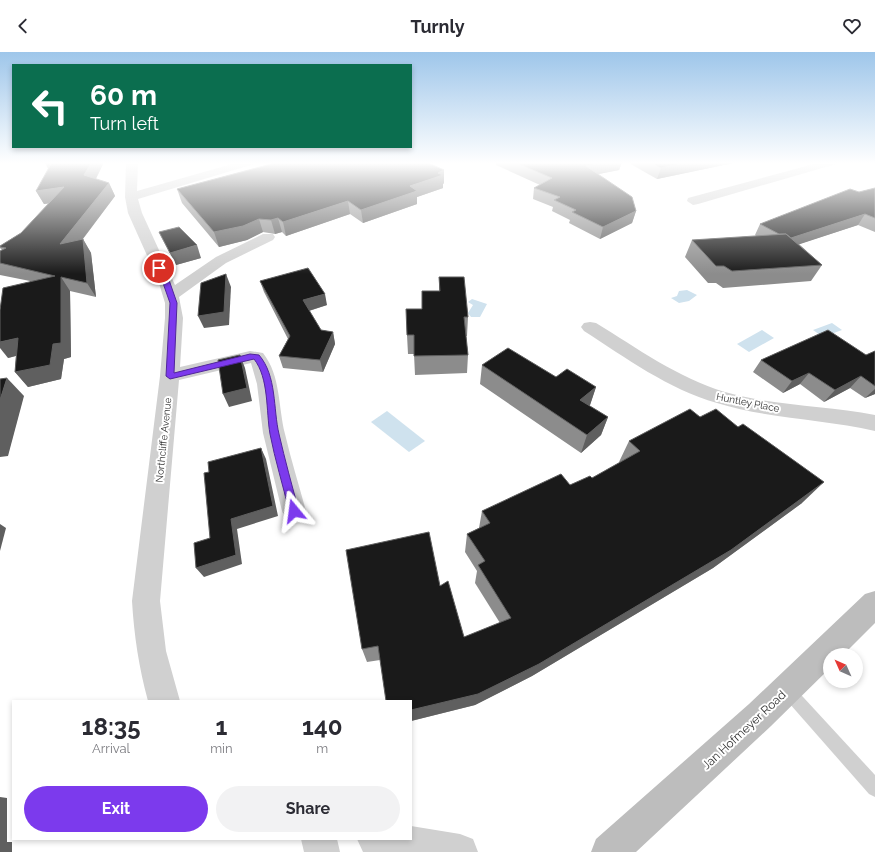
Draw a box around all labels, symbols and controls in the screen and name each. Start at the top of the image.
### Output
icon: back [12,15,34,37]
icon: heart [841,15,863,37]
text: Turnly [410,16,465,37]
text: 60 m [90,79,157,112]
icon: left [24,80,76,132]
text: Turn left [90,113,159,134]
pin [142,251,176,285]
icon: arrive [148,257,170,279]
street label: Huntley Place [715,391,781,414]
street label: Northcliffe Avenue [154,397,173,483]
position arrow [273,490,315,532]
north arrow [823,648,863,688]
map controls [823,648,863,688]
street label: Jan Hofmeyer Road [699,688,789,772]
text: 18:35 [82,712,141,741]
text: 1 [215,712,227,741]
text: 140 [302,712,342,741]
text: Arrival [92,741,130,756]
text: min [210,741,233,756]
text: m [316,741,328,756]
button: Exit [24,786,208,832]
button: Share [216,786,400,832]

